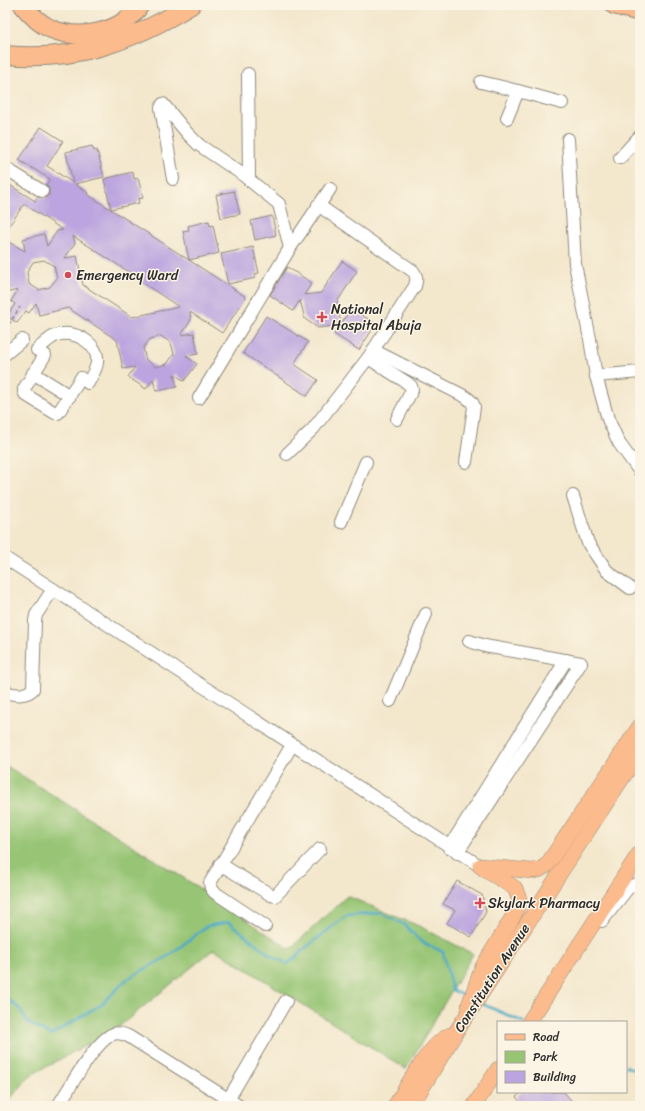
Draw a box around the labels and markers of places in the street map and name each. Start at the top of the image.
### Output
place label: Emergency Ward [76,263,180,288]
marker: Emergency Ward [63,270,73,280]
place label: National Hospital Abuja [331,297,422,338]
marker: National Hospital Abuja [316,311,328,323]
place label: Skylark Pharmacy [488,891,601,916]
marker: Skylark Pharmacy [475,898,485,908]

